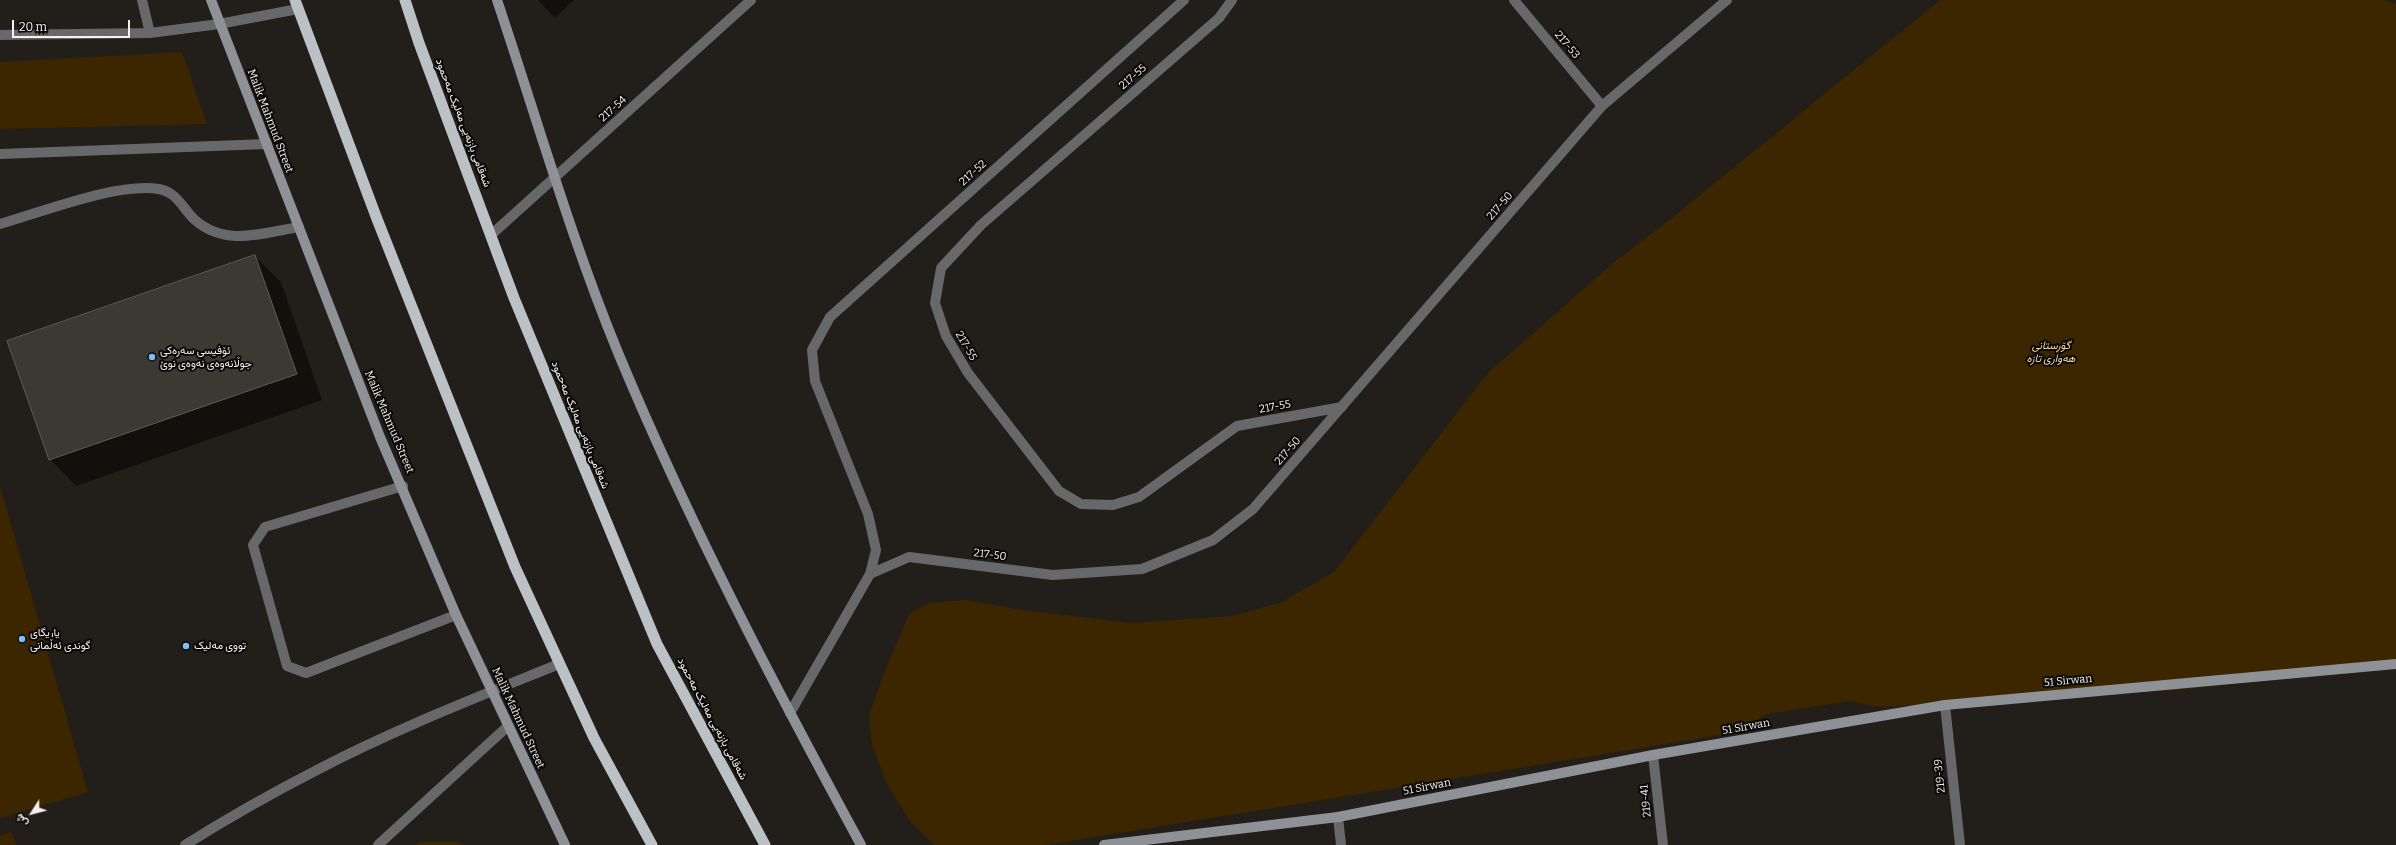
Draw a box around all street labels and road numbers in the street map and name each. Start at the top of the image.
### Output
street label: 217-53 [1552,29,1582,61]
street label: شەقامی بازنەیی مەلیک مەحمود [432,57,494,189]
street label: 217-55 [1117,62,1149,92]
street label: Malik Mahmud Street [244,67,296,175]
street label: 217-54 [597,93,629,125]
street label: 217-52 [957,157,989,189]
street label: 217-50 [1484,189,1516,223]
street label: 217-55 [952,329,980,363]
street label: شەقامی بازنەیی مەلیک مەحمود [548,359,612,491]
street label: Malik Mahmud Street [361,369,417,475]
street label: 217-55 [1258,398,1292,416]
street label: 217-50 [1272,434,1304,468]
street label: 217-50 [973,546,1007,564]
street label: شەقامی بازنەیی مەلیک مەحمود [674,656,750,782]
street label: Malik Mahmud Street [489,665,547,771]
street label: 51 Sirwan [2043,672,2093,690]
street label: 51 Sirwan [1721,716,1771,738]
street label: 219-39 [1932,758,1948,794]
street label: 51 Sirwan [1402,776,1452,798]
street label: 219-41 [1638,784,1654,818]

